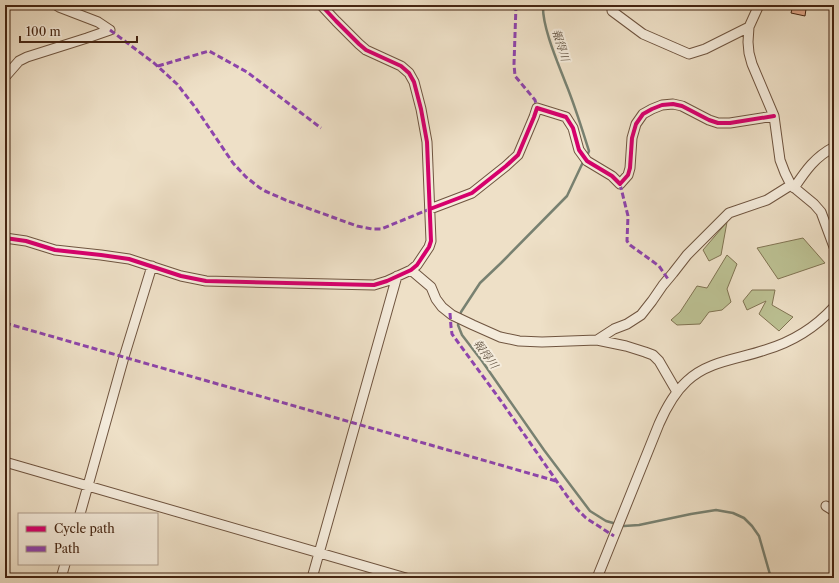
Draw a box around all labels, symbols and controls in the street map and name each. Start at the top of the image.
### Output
scale bar [20,18,137,44]
text: 100 m [26,24,61,39]
water label: 報得川 [549,27,573,64]
water label: 報得川 [471,337,502,372]
legend [18,513,158,565]
text: Cycle path [54,521,115,536]
text: Path [54,541,80,556]

